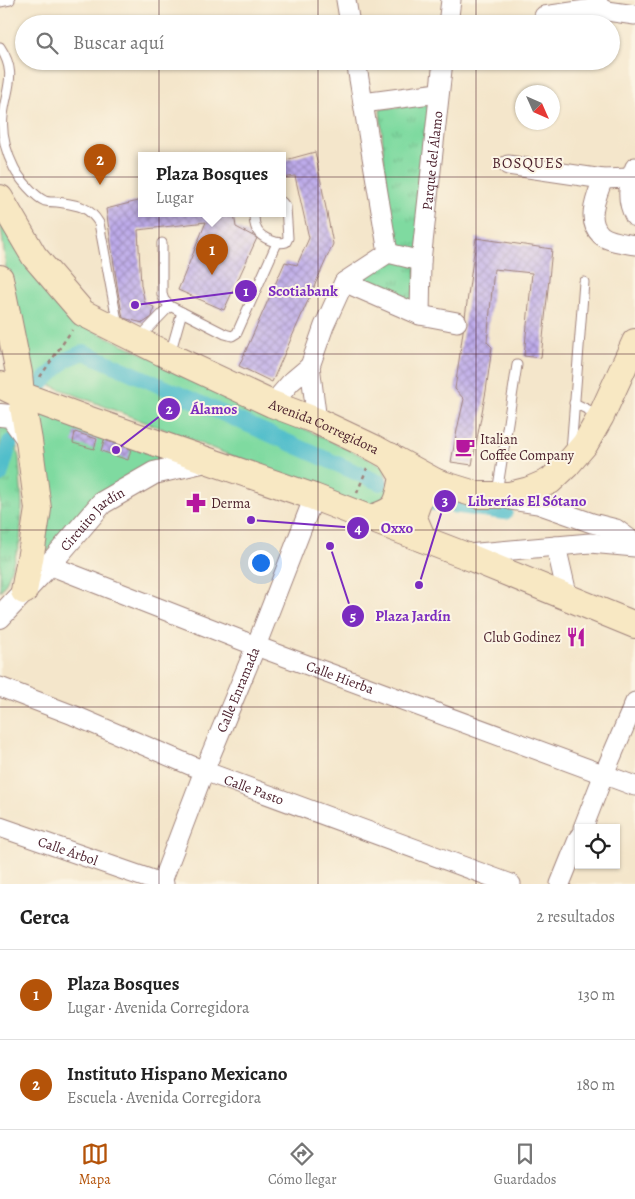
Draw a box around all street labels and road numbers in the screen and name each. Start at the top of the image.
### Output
street label: Parque del Álamo [417,110,447,211]
street label: Avenida Corregidora [266,394,383,459]
street label: Circuito Jardín [56,482,128,555]
street label: Calle Enramada [212,644,264,735]
street label: Calle Hierba [304,656,377,698]
street label: Calle Pasto [221,770,287,809]
street label: Calle Árbol [36,831,101,870]

